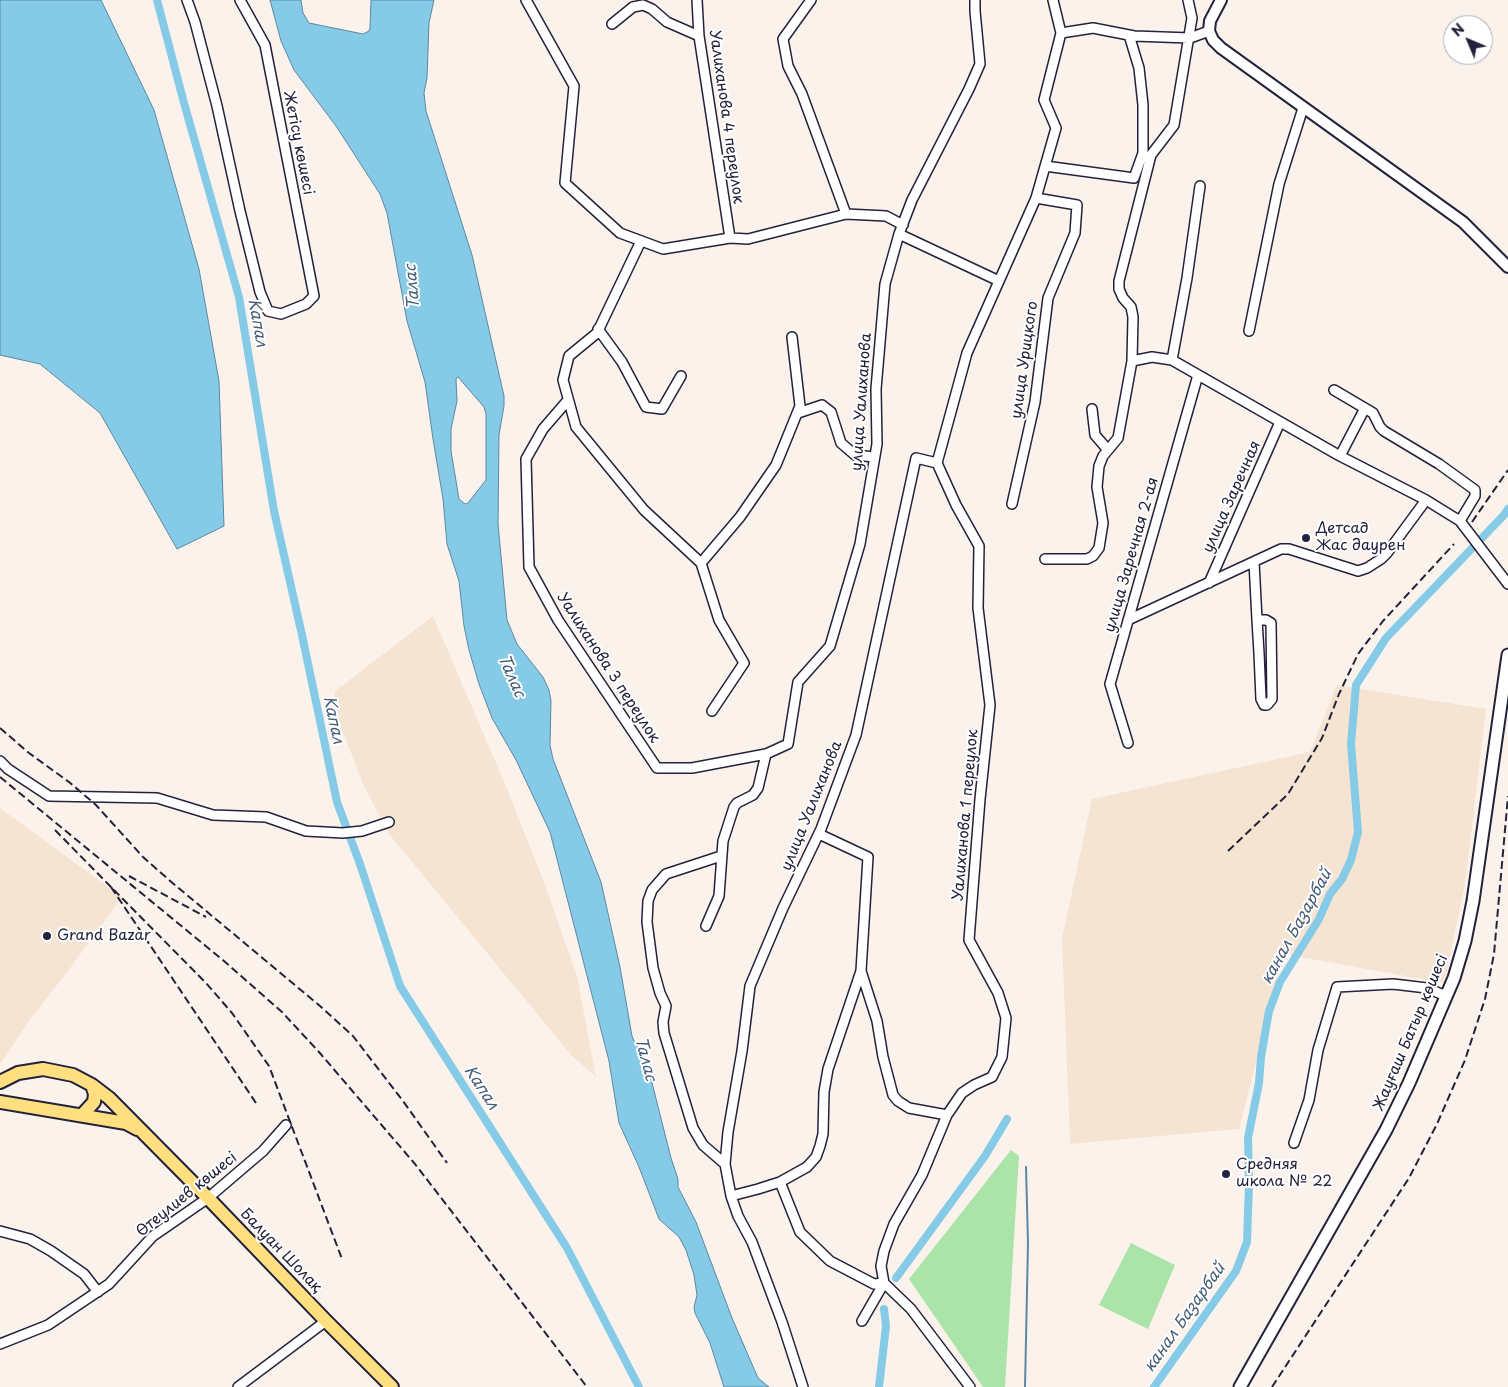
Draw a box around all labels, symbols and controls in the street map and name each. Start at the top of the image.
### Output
north arrow [1443,15,1493,65]
text: N [1446,18,1469,41]
street label: Уалиханова 4 переулок [705,29,747,205]
street label: Жетісу көшесі [279,89,317,197]
water label: Талас [401,264,425,310]
water label: Капал [243,297,271,349]
street label: улица Урицкого [1008,300,1042,420]
street label: улица Уалиханова [848,332,876,472]
street label: улица Заречная [1199,438,1265,556]
street label: улица Заречная 2-ая [1101,475,1163,635]
place label: Детсад Жас даурен [1316,520,1406,555]
marker: Детсад Жас даурен [1300,532,1312,544]
street label: Уалиханова 3 переулок [553,590,663,746]
water label: Талас [493,652,529,700]
water label: Капал [319,694,347,746]
street label: Уалиханова 1 переулок [950,729,982,901]
street label: улица Уалиханова [778,738,846,874]
water label: канал Базарбай [1258,866,1336,988]
place label: Grand Bazar [57,927,151,945]
marker: Grand Bazar [41,930,53,942]
street label: Жауғаш Батыр көшесі [1370,952,1452,1114]
water label: Талас [630,1035,660,1083]
water label: Капал [460,1062,502,1114]
street label: Өтеулиев көшесі [133,1149,241,1241]
place label: Средняя школа № 22 [1236,1156,1332,1191]
marker: Средняя школа № 22 [1220,1168,1232,1180]
street label: Балуан Шолақ [236,1205,326,1297]
water label: канал Базарбай [1140,1260,1230,1376]

